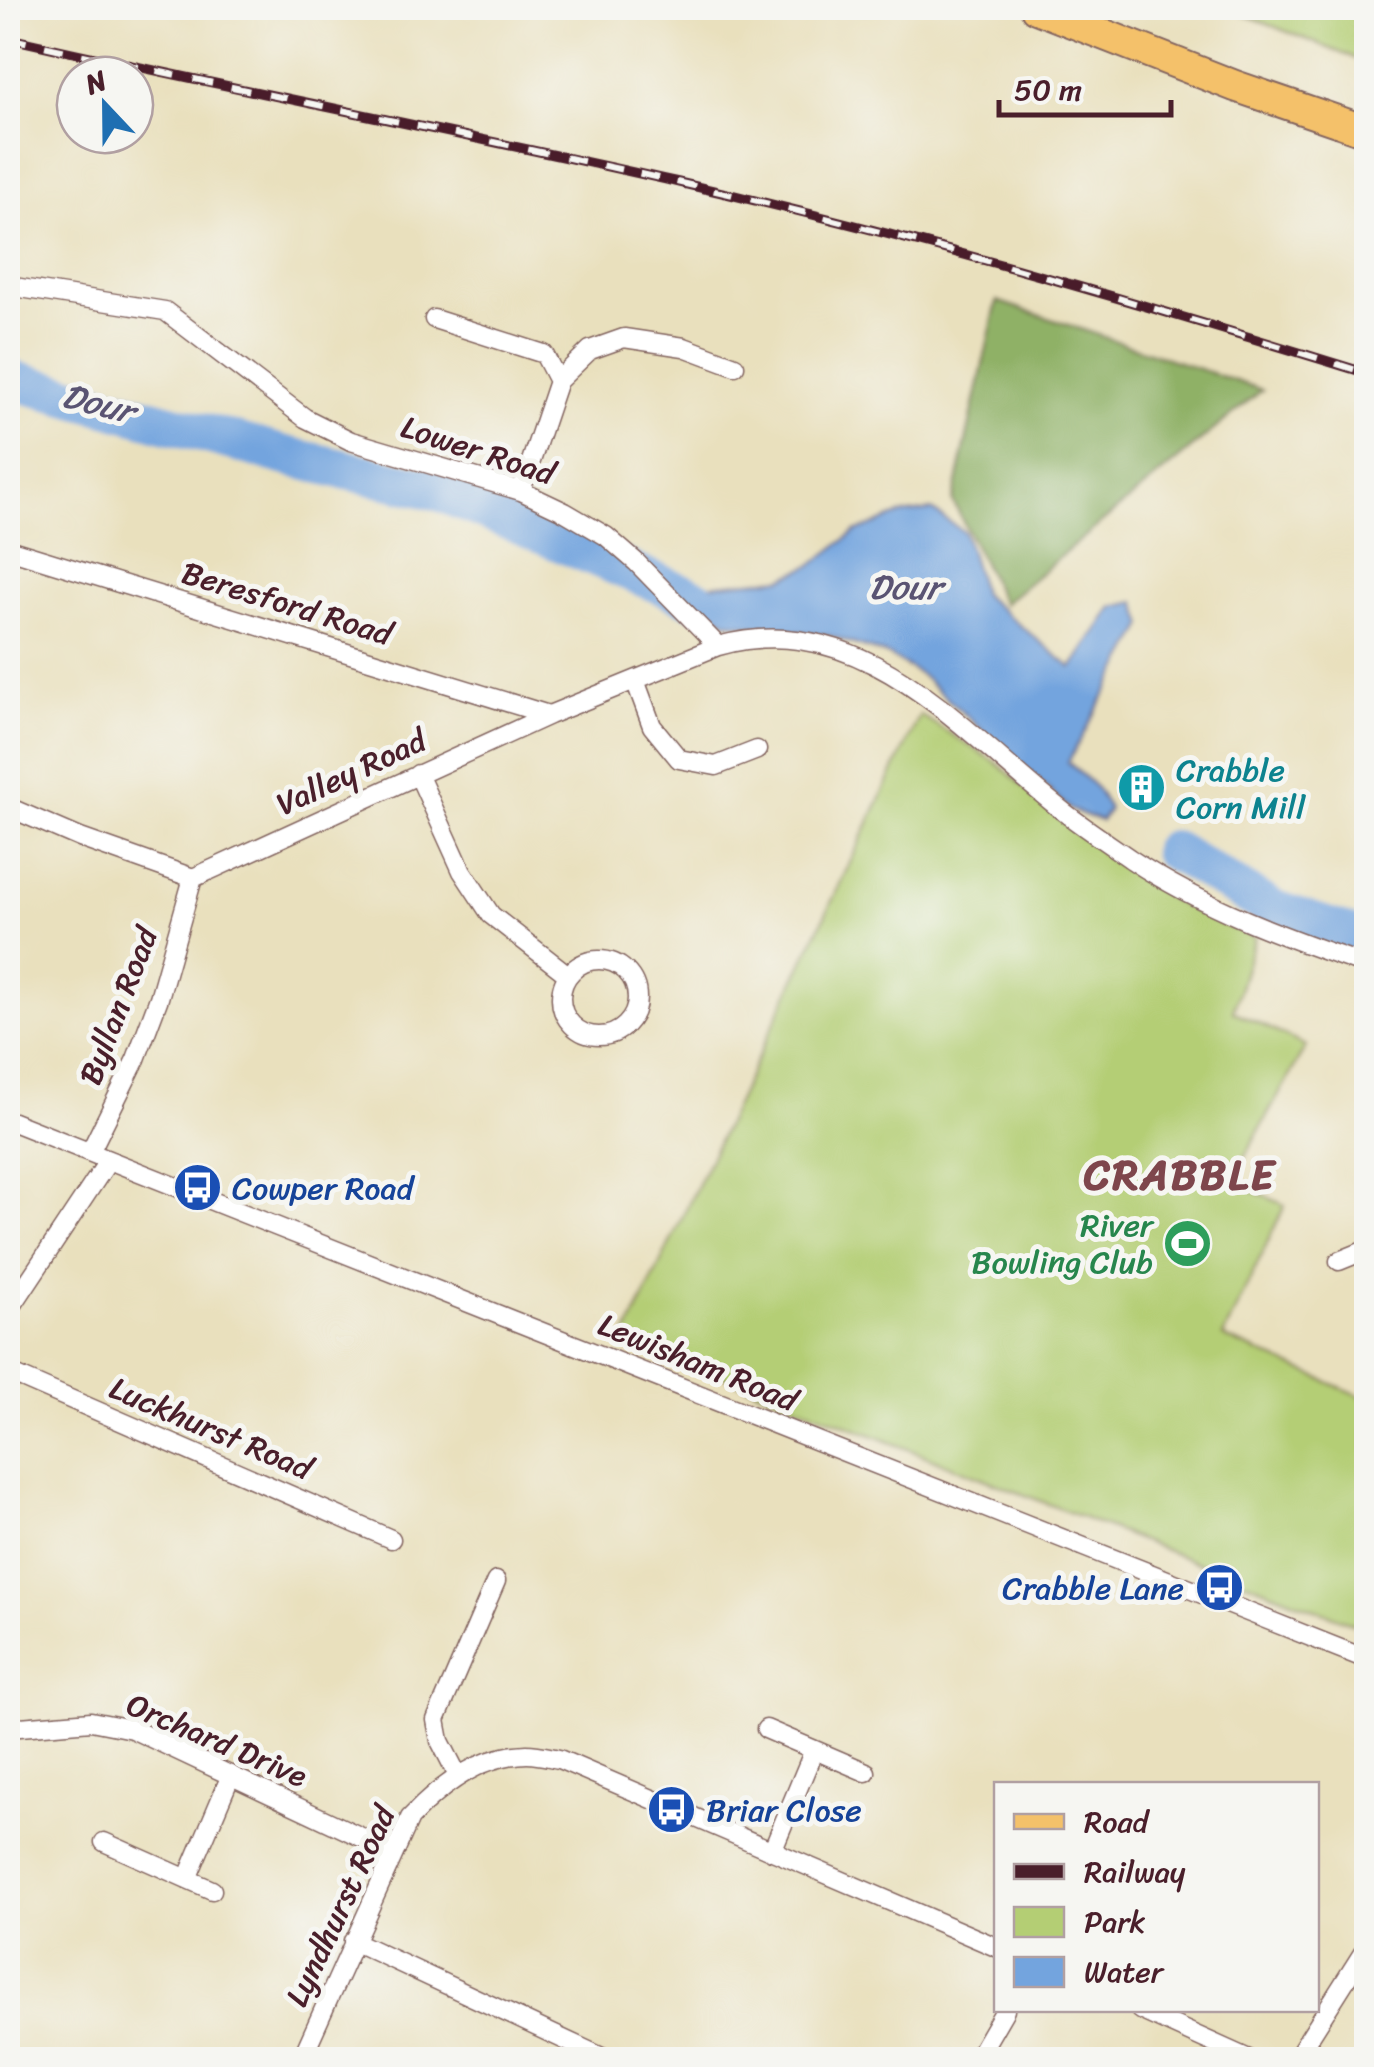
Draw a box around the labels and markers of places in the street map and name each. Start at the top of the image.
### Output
place label: Crabble Corn Mill [1176,742,1306,836]
building icon: Crabble Corn Mill [1115,762,1167,814]
place label: Cowper Road [232,1160,415,1217]
bus stop icon: Cowper Road [171,1162,223,1214]
place label: River Bowling Club [971,1197,1155,1291]
sports icon: River Bowling Club [1162,1217,1214,1269]
place label: Crabble Lane [1002,1560,1184,1617]
bus stop icon: Crabble Lane [1193,1562,1245,1614]
place label: Briar Close [706,1782,862,1839]
bus stop icon: Briar Close [645,1784,697,1836]

